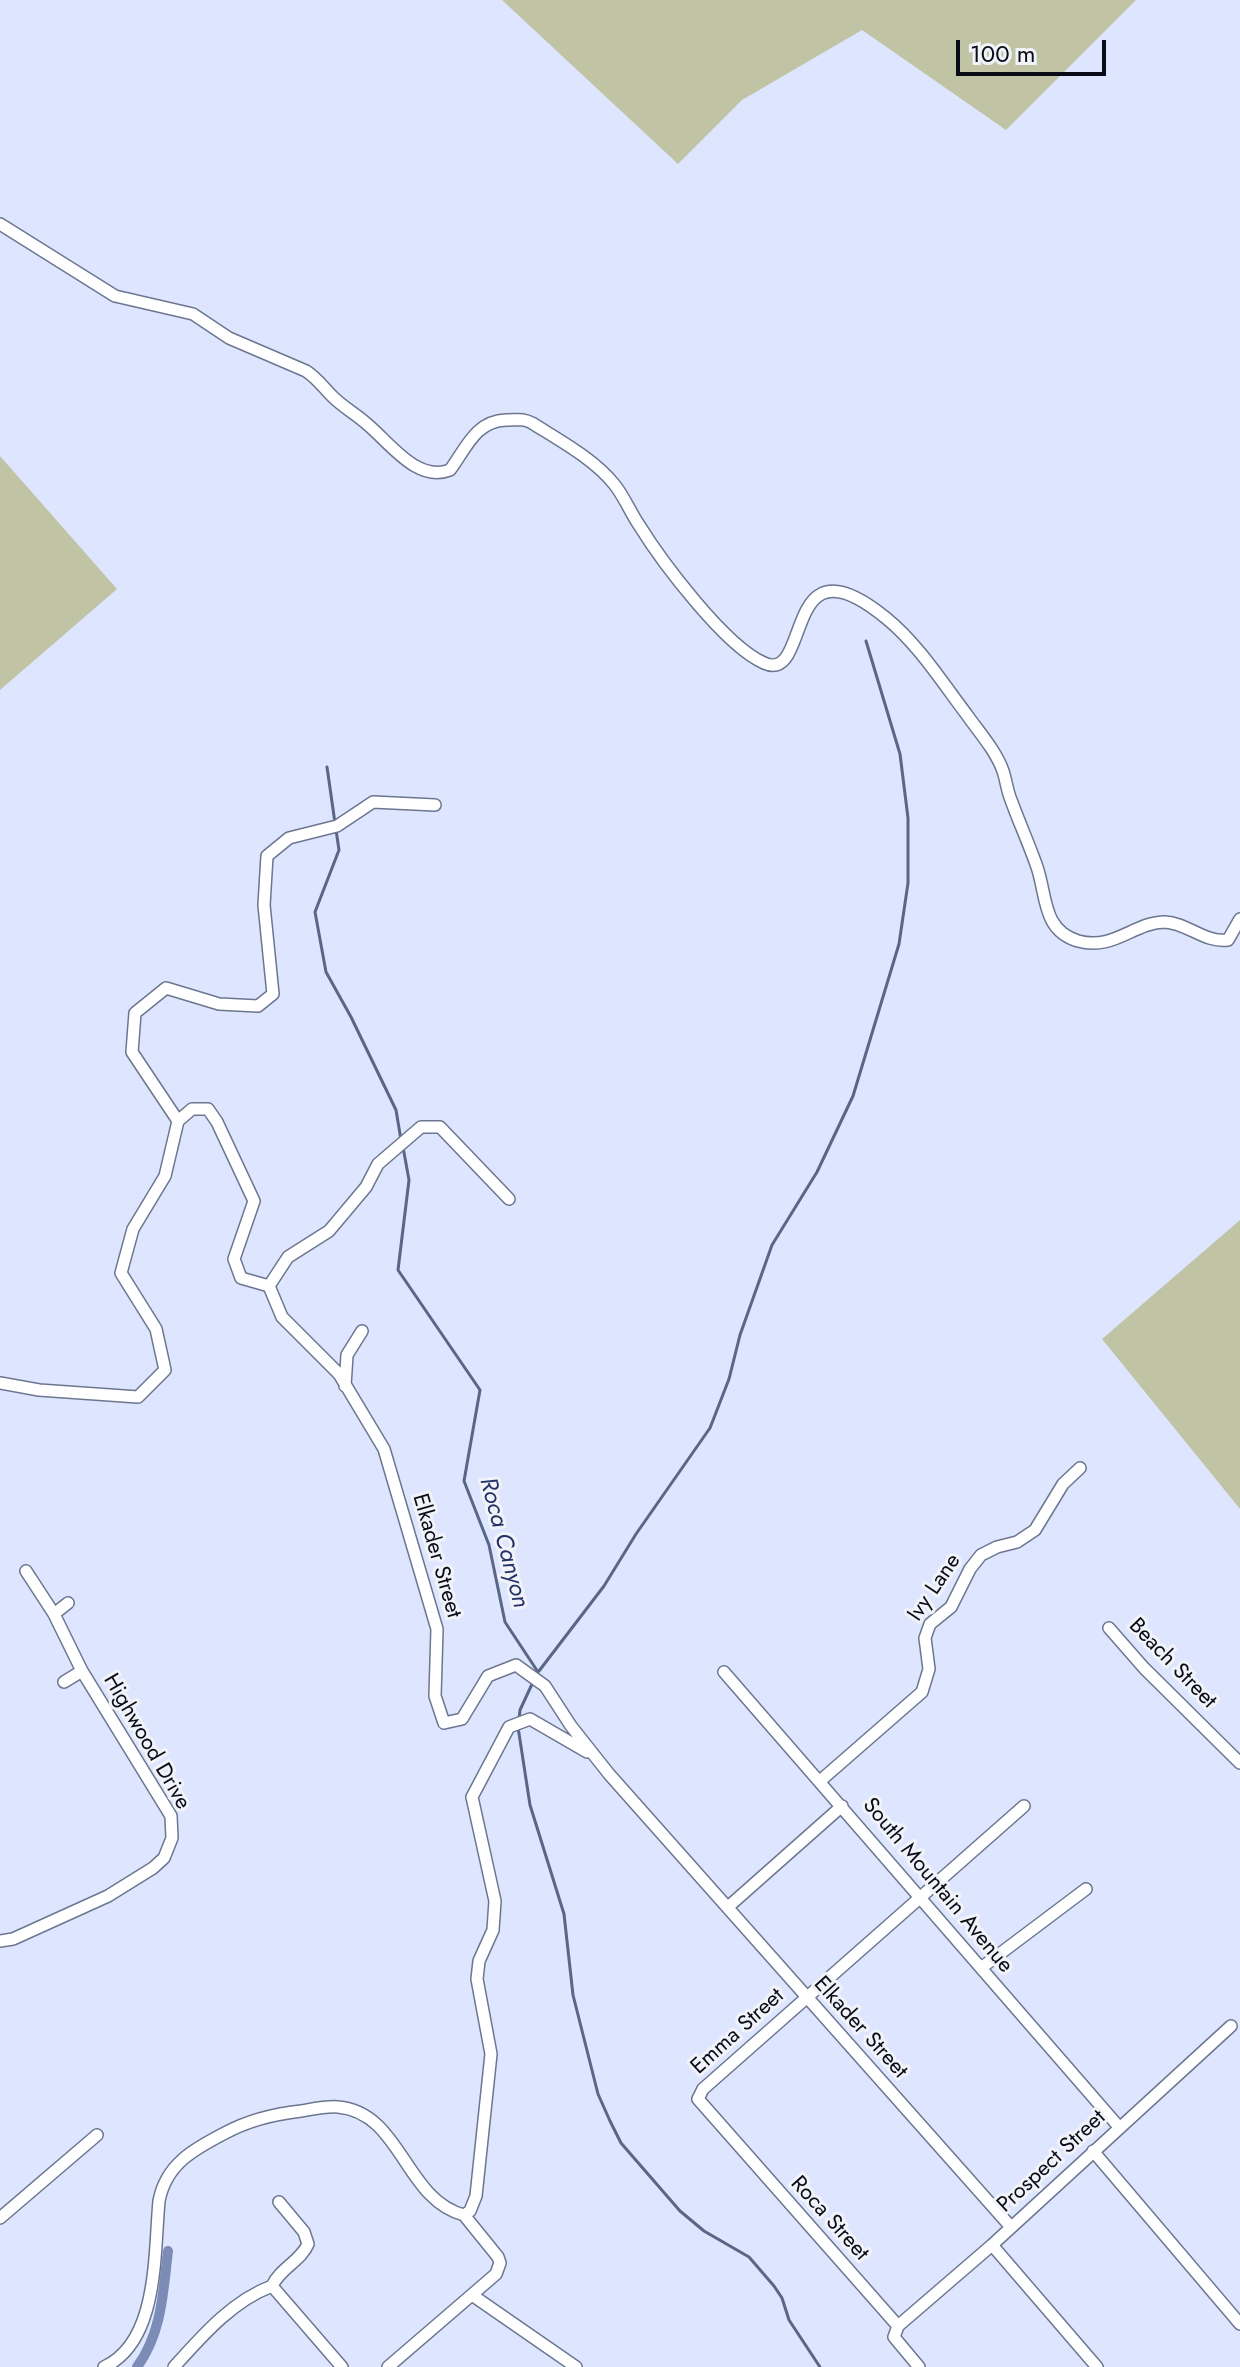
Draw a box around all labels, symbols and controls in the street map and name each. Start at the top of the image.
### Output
scale bar [960,24,1110,74]
text: 100 m [970,36,1036,71]
water label: Roca Canyon [472,1475,534,1611]
street label: Elkader Street [406,1491,466,1621]
street label: Ivy Lane [903,1549,967,1627]
street label: Beach Street [1122,1613,1222,1715]
street label: Highwood Drive [97,1670,195,1814]
street label: South Mountain Avenue [856,1793,1018,1979]
street label: Elkader Street [807,1972,913,2084]
street label: Emma Street [686,1983,790,2081]
street label: Prospect Street [992,2105,1112,2219]
street label: Roca Street [784,2171,874,2267]

